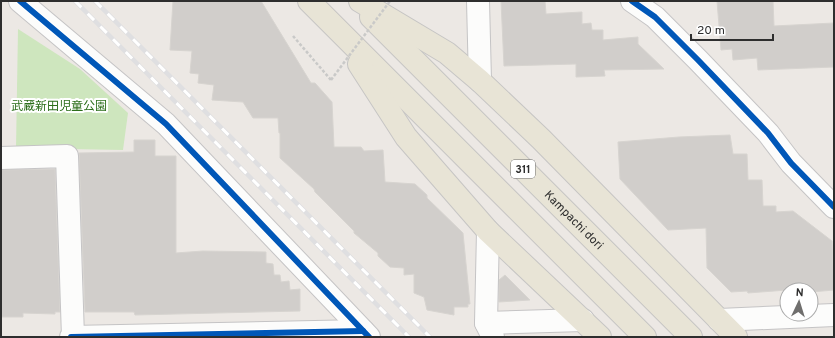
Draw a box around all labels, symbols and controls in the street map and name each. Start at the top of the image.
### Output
scale bar [691,16,773,42]
text: 20 m [697,23,725,39]
park label: 武蔵新田児童公園 [11,99,107,115]
road number: 311 [511,160,535,178]
street label: Kampachi dori [540,188,606,254]
north arrow [779,282,819,322]
text: N [795,286,804,300]

